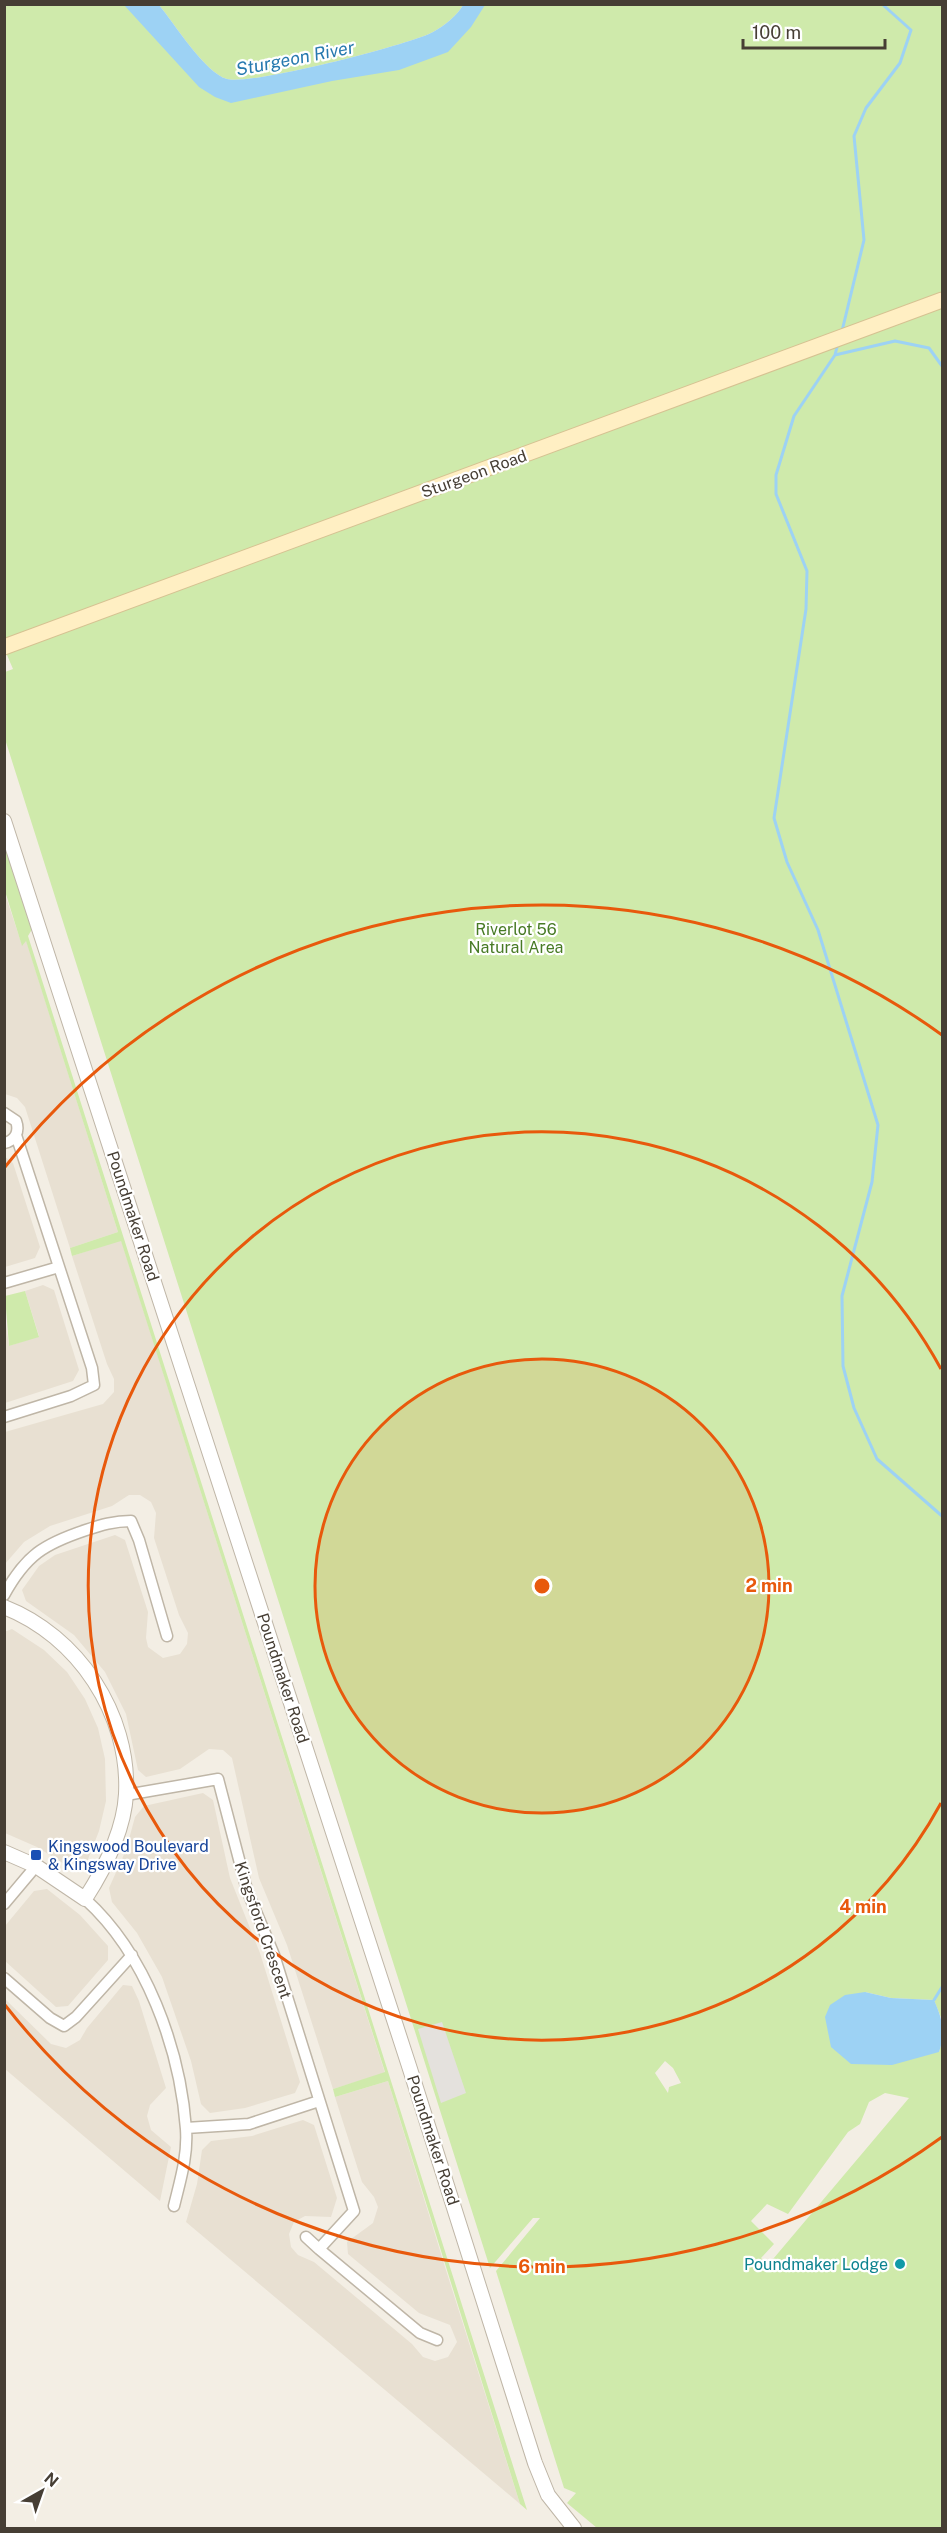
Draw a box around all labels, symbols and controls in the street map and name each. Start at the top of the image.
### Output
scale bar [743,12,886,50]
text: 100 m [752,22,801,43]
water label: Sturgeon River [234,36,356,80]
street label: Sturgeon Road [419,446,529,502]
park label: Riverlot 56 Natural Area [469,920,563,957]
street label: Poundmaker Road [103,1149,163,1283]
text: 2 min [745,1575,793,1596]
centre of rings [532,1576,552,1596]
street label: Poundmaker Road [253,1611,313,1745]
place label: Kingswood Boulevard & Kingsway Drive [48,1837,209,1874]
marker: Kingswood Boulevard & Kingsway Drive [29,1848,43,1862]
street label: Kingsford Crescent [231,1859,295,2001]
text: 4 min [839,1896,887,1917]
street label: Poundmaker Road [403,2073,463,2207]
place label: Poundmaker Lodge [744,2255,888,2274]
text: 6 min [518,2256,566,2277]
marker: Poundmaker Lodge [893,2257,907,2271]
north arrow [12,2461,72,2521]
text: N [40,2469,62,2491]

